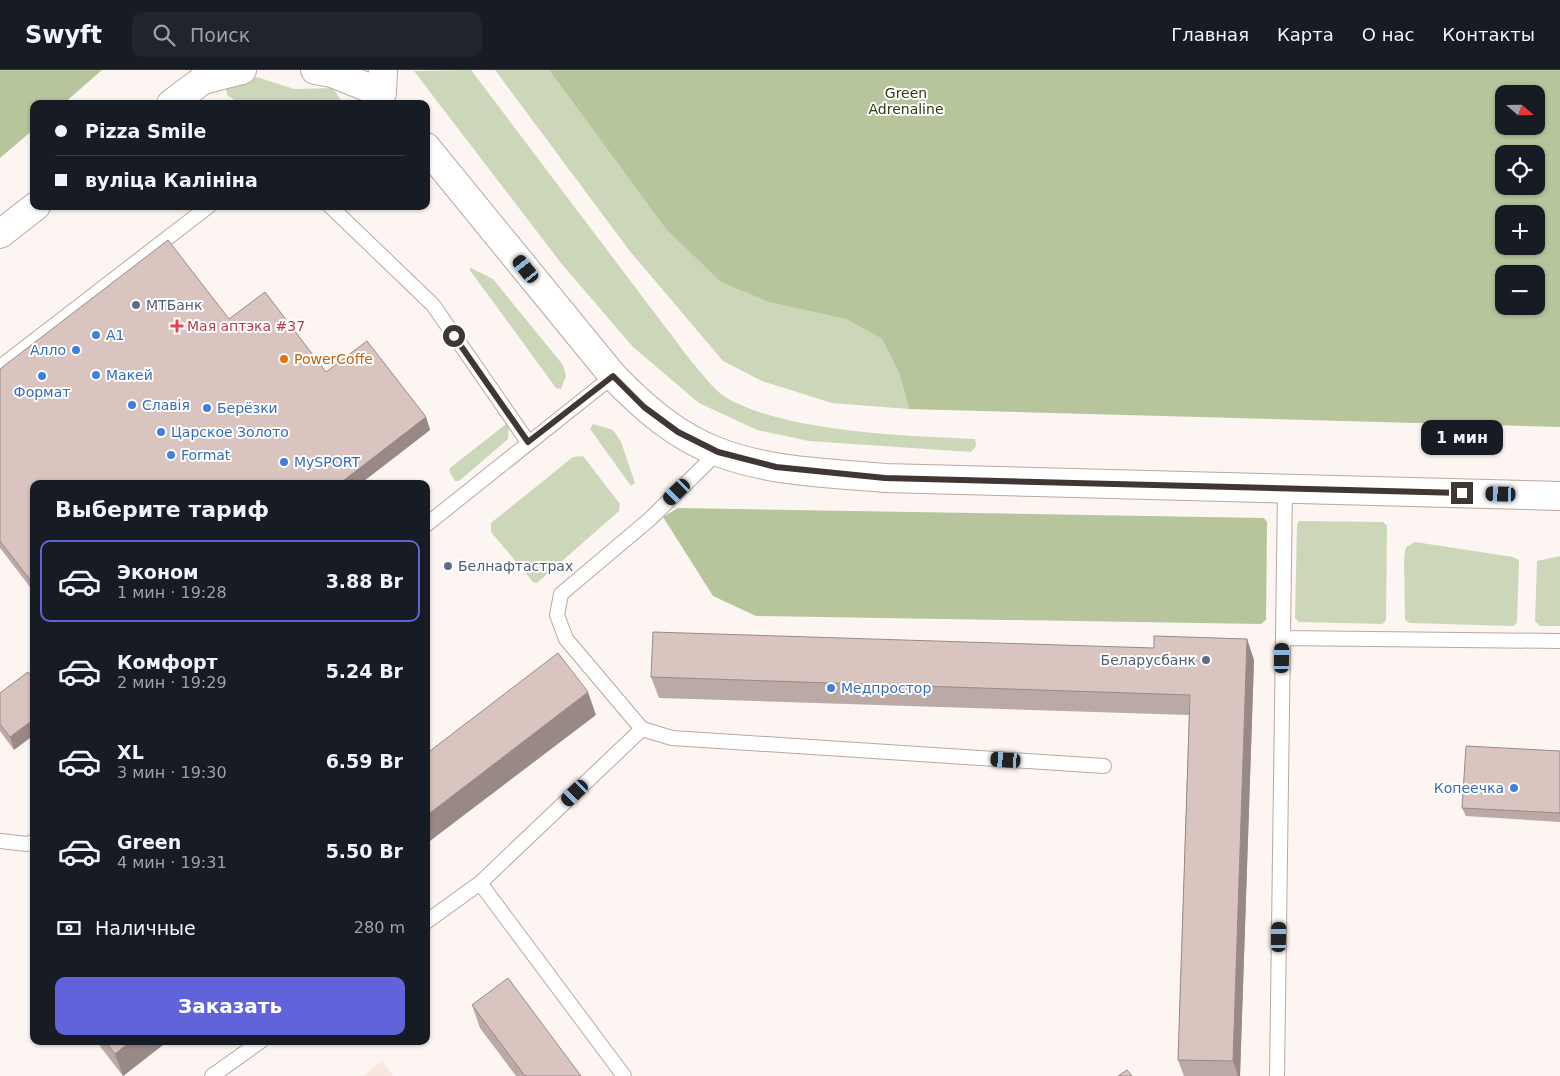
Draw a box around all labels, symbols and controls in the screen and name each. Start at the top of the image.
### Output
search box [132,12,482,57]
text: Swyft [25,21,102,49]
icon: search [150,21,178,49]
text: Поиск [190,24,250,46]
text: Главная [1171,24,1249,45]
text: Карта [1277,24,1334,45]
text: О нас [1362,24,1414,45]
text: Контакты [1442,24,1535,45]
park label: Green Adrenaline [869,85,944,117]
north arrow [1495,85,1545,135]
map controls [1495,85,1545,315]
text: Pizza Smile [85,120,206,142]
button: locate [1495,145,1545,195]
text: вуліца Калініна [85,169,258,191]
button: + [1495,205,1545,255]
car [510,253,541,285]
button: − [1495,265,1545,315]
place label: МТБанк [146,297,202,313]
marker: МТБанк [130,299,142,311]
place label: Мая аптэка #37 [187,318,305,334]
marker: Мая аптэка #37 [171,320,183,332]
route start [443,325,465,347]
place label: A1 [106,327,124,343]
marker: A1 [90,329,102,341]
place label: Алло [30,342,66,358]
marker: Алло [70,344,82,356]
place label: PowerCoffe [294,351,373,367]
marker: PowerCoffe [278,353,290,365]
place label: Макей [106,367,153,383]
marker: Макей [90,369,102,381]
marker: Формат [36,370,48,382]
place label: Формат [14,384,70,400]
place label: Славія [142,397,190,413]
marker: Славія [126,399,138,411]
place label: Берёзки [217,400,278,416]
marker: Берёзки [201,402,213,414]
callout: 1 мин [1421,420,1503,456]
place label: Царское Золото [171,424,289,440]
marker: Царское Золото [155,426,167,438]
text: 1 мин [1436,428,1488,447]
place label: Format [181,447,231,463]
marker: Format [165,449,177,461]
place label: MySPORT [294,454,360,470]
marker: MySPORT [278,456,290,468]
car [660,476,693,508]
route end [1451,482,1473,504]
car [1485,486,1516,502]
text: Выберите тариф [55,497,269,522]
place label: Белнафтастрах [458,558,573,574]
icon: car [57,559,102,604]
marker: Белнафтастрах [442,560,454,572]
text: Эконом [117,561,199,583]
text: 3.88 Br [326,570,403,592]
text: 1 мин · 19:28 [117,583,227,602]
car [1274,643,1289,673]
icon: car [57,649,102,694]
text: Комфорт [117,651,218,673]
place label: Беларусбанк [1101,652,1196,668]
marker: Беларусбанк [1200,654,1212,666]
text: 5.24 Br [326,660,403,682]
text: 2 мин · 19:29 [117,673,227,692]
place label: Медпростор [841,680,931,696]
marker: Медпростор [825,682,837,694]
icon: car [57,739,102,784]
text: XL [117,741,144,763]
text: 6.59 Br [326,750,403,772]
car [990,751,1021,769]
text: 3 мин · 19:30 [117,763,227,782]
car [558,777,591,809]
place label: Копеечка [1434,780,1504,796]
marker: Копеечка [1508,782,1520,794]
icon: car [57,829,102,874]
text: Green [117,831,181,853]
text: 5.50 Br [326,840,403,862]
text: 4 мин · 19:31 [117,853,227,872]
icon: cash [55,914,83,942]
text: Наличные [95,917,196,939]
text: 280 m [354,918,405,937]
car [1271,922,1286,952]
button: Заказать [55,977,405,1035]

